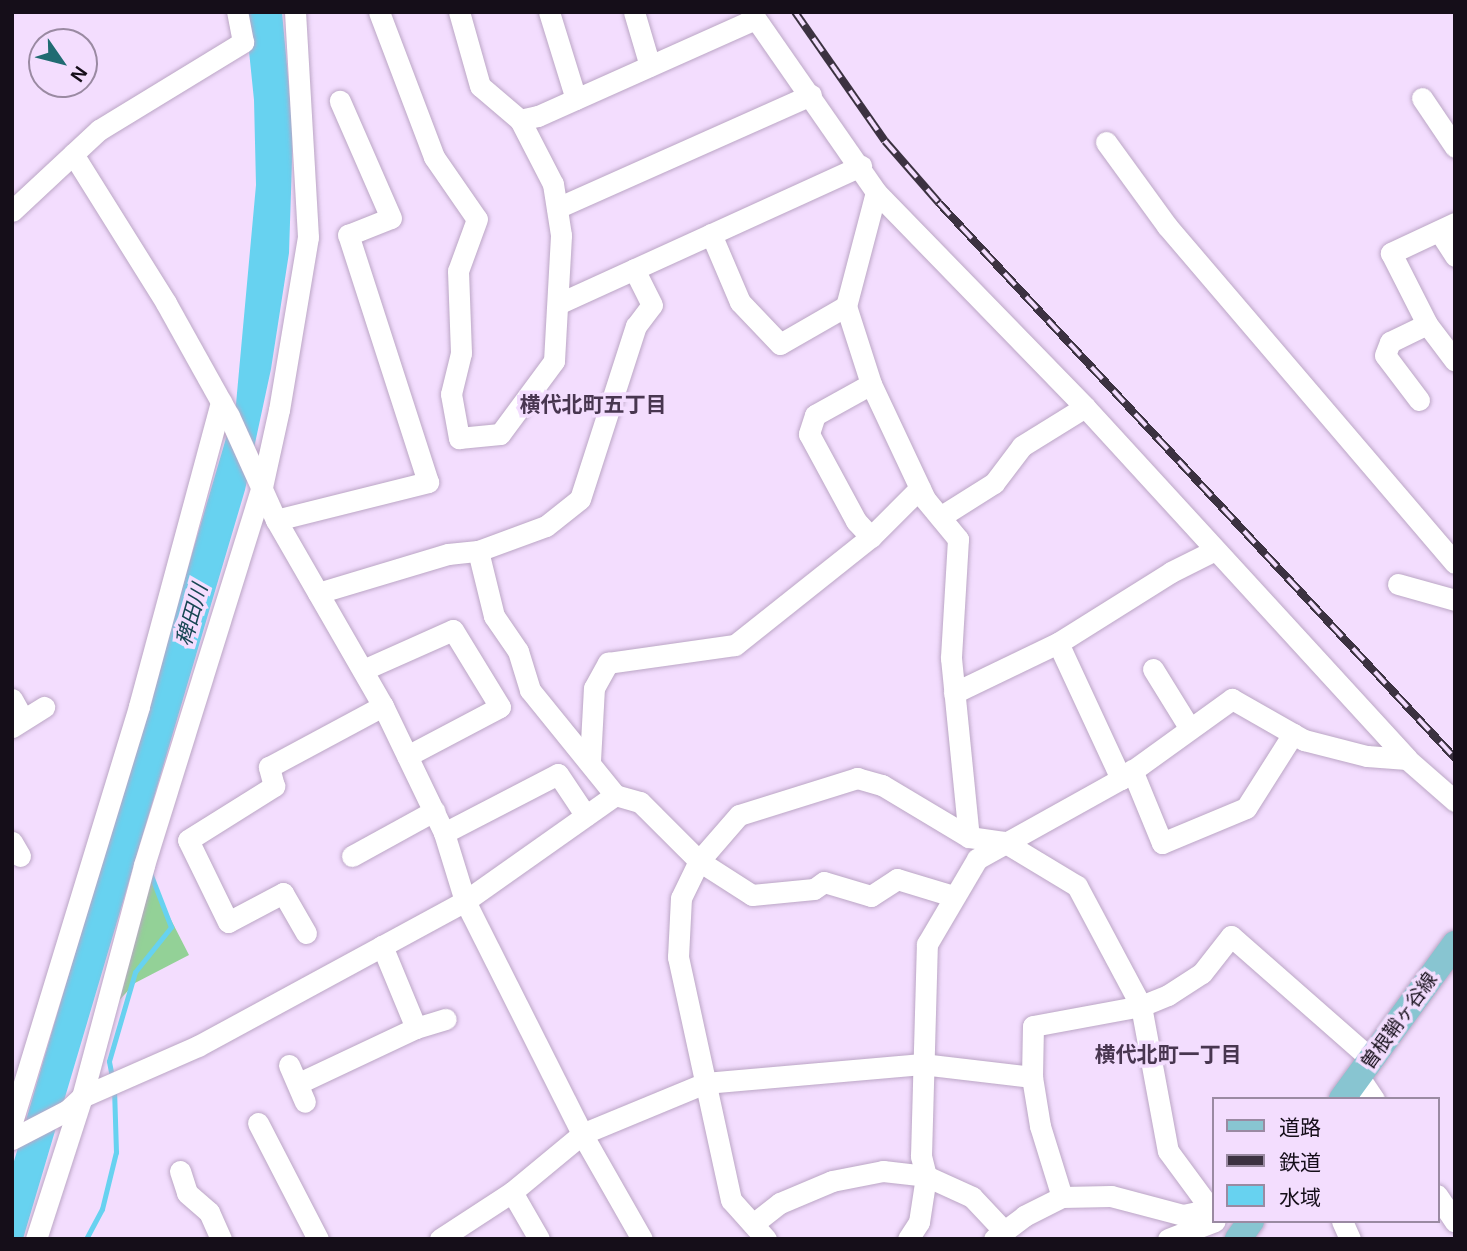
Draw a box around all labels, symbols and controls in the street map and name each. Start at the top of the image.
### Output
north arrow [28,28,98,98]
text: N [66,63,92,86]
district label: 横代北町五丁目 [520,392,666,418]
water label: 稗田川 [171,581,213,649]
street label: 曽根鞘ヶ谷線 [1356,968,1442,1074]
district label: 横代北町一丁目 [1095,1042,1241,1068]
legend [1212,1097,1439,1223]
text: 道路 [1279,1116,1321,1139]
text: 鉄道 [1279,1151,1321,1174]
text: 水域 [1279,1186,1321,1209]

